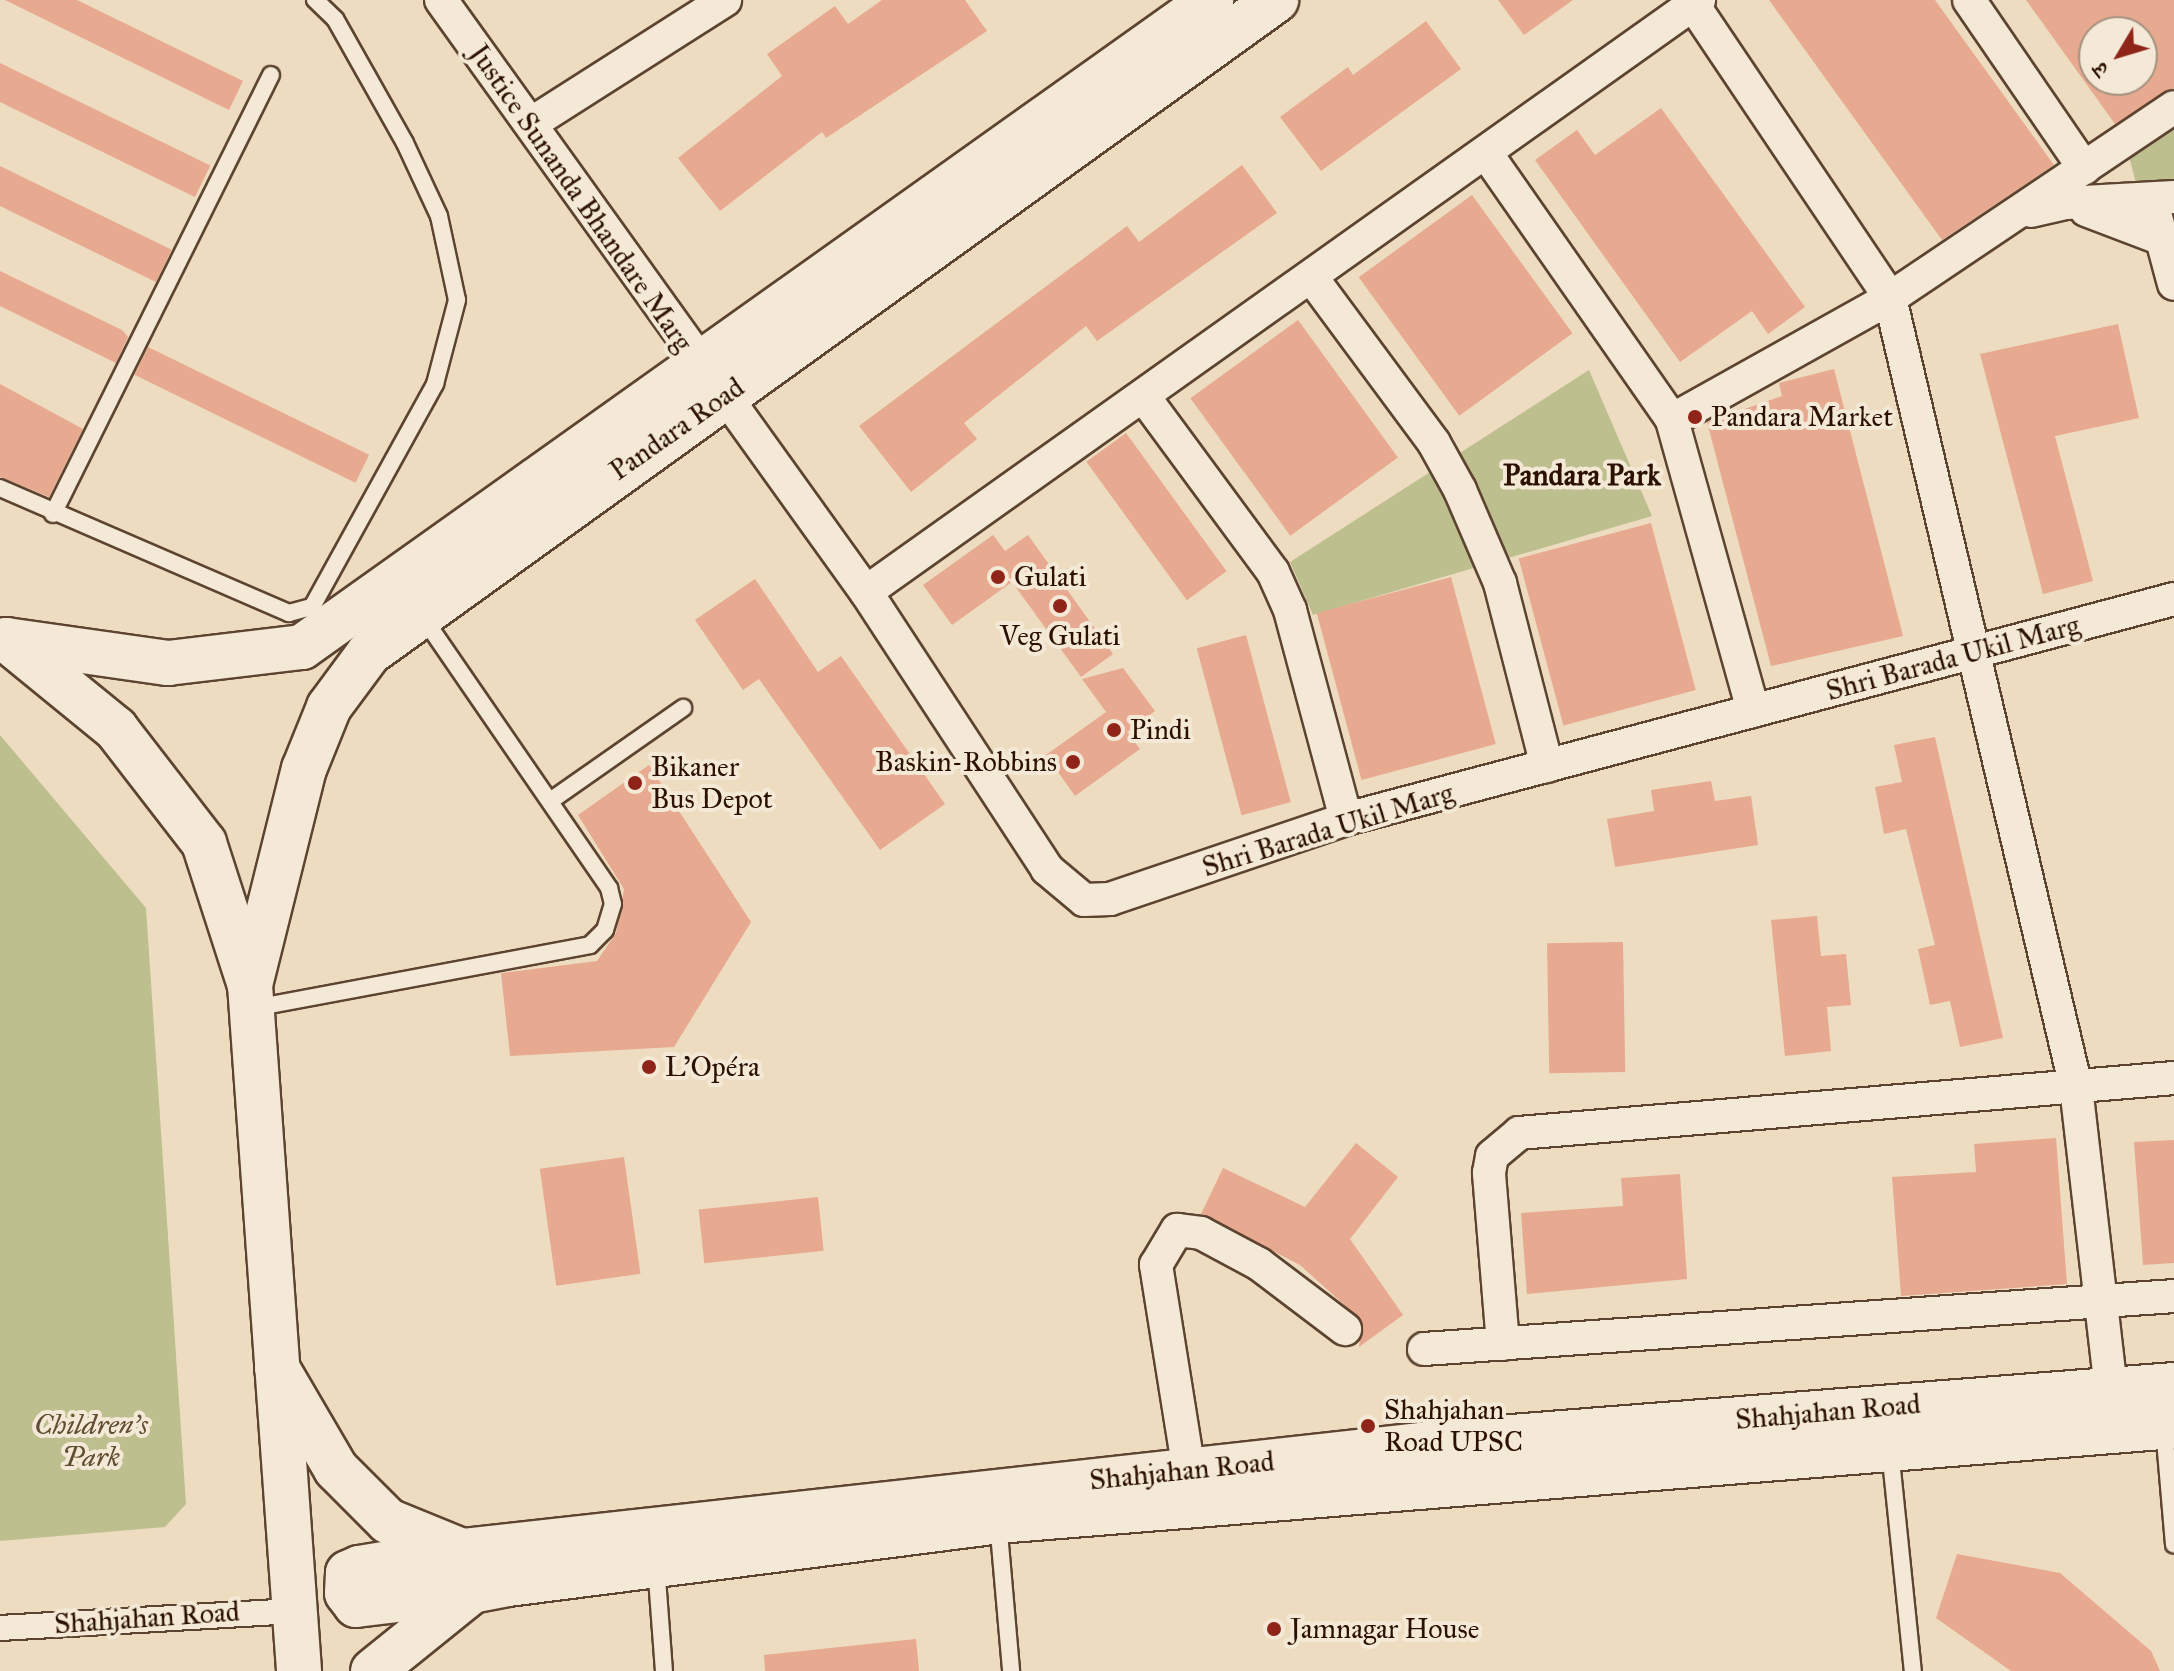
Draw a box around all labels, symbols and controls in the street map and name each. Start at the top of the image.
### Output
north arrow [2078,16,2158,96]
street label: Justice Sunanda Bhandare Marg [462,38,700,358]
text: उ [2086,57,2114,83]
street label: Pandara Road [603,370,751,488]
place label: Pandara Market [1711,400,1893,434]
marker: Pandara Market [1686,408,1704,426]
district label: Pandara Park [1503,457,1661,493]
place label: Gulati [1014,560,1086,594]
marker: Gulati [989,568,1007,586]
marker: Veg Gulati [1051,597,1069,615]
street label: Shri Barada Ukil Marg [1823,608,2083,708]
place label: Veg Gulati [1000,619,1120,653]
place label: Pindi [1130,713,1191,747]
marker: Pindi [1105,721,1123,739]
place label: Baskin-Robbins [875,745,1057,779]
place label: Bikaner Bus Depot [651,750,773,816]
marker: Baskin-Robbins [1064,753,1082,771]
marker: Bikaner Bus Depot [626,774,644,792]
street label: Shri Barada Ukil Marg [1198,776,1458,884]
place label: L'Opéra [665,1050,760,1084]
marker: L'Opéra [640,1058,658,1076]
street label: Shahjahan Road [1734,1387,1922,1437]
place label: Shahjahan Road UPSC [1384,1393,1523,1459]
park label: Children's Park [34,1408,148,1474]
marker: Shahjahan Road UPSC [1359,1417,1377,1435]
street label: Shahjahan Road [1088,1445,1276,1497]
street label: Shahjahan Road [53,1595,241,1641]
place label: Jamnagar House [1290,1612,1479,1646]
marker: Jamnagar House [1265,1620,1283,1638]

